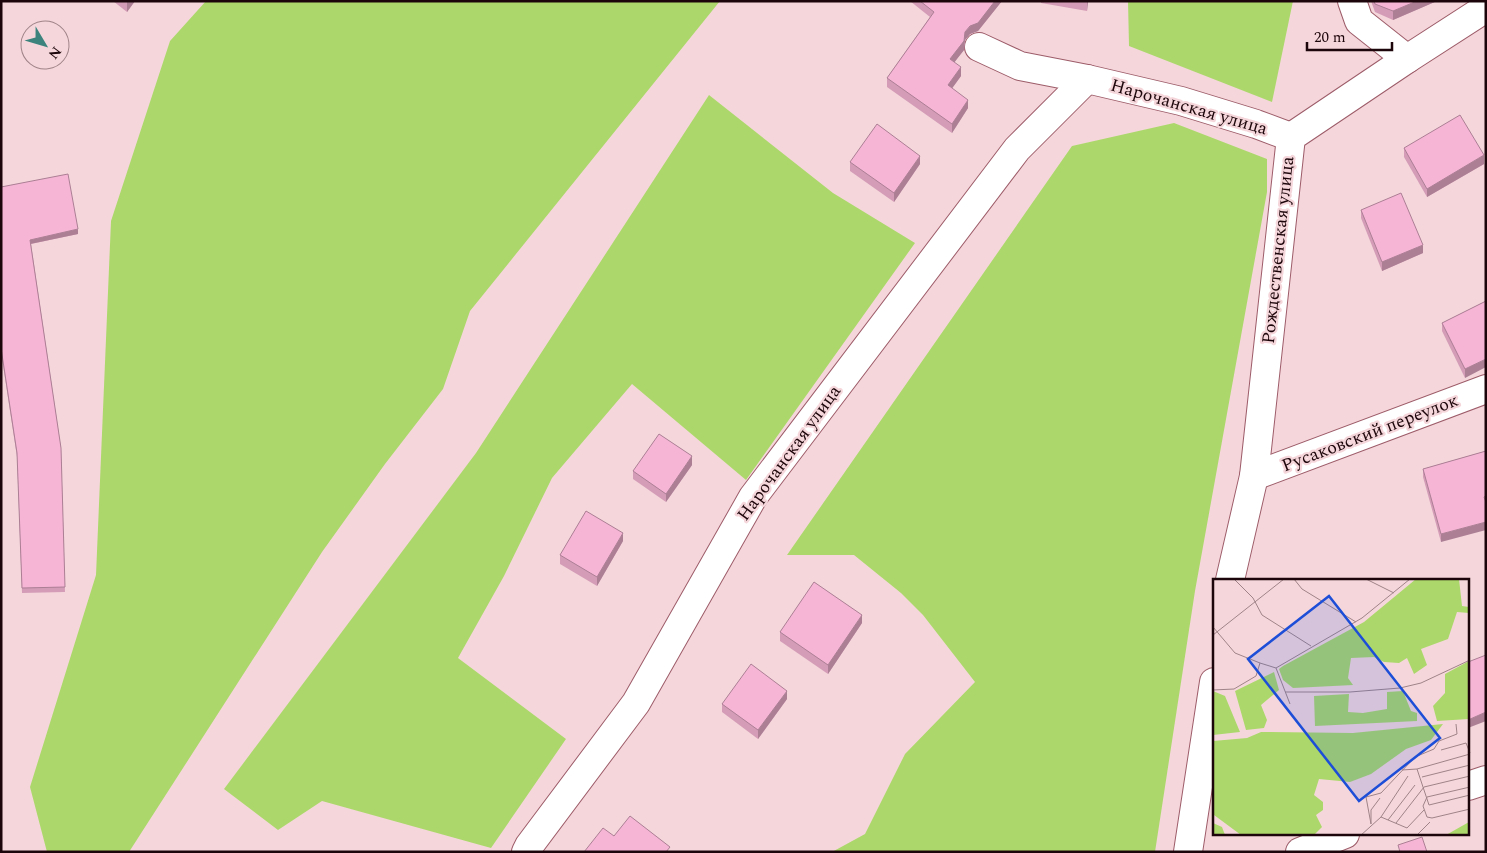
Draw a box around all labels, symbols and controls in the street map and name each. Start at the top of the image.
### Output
north arrow [20,20,70,70]
scale bar [1307,20,1392,52]
text: 20 m [1314,26,1346,49]
text: N [43,42,67,64]
street label: Нарочанская улица [1107,72,1271,142]
street label: Рождественская улица [1255,155,1301,345]
street label: Нарочанская улица [730,379,848,527]
street label: Русаковский переулок [1278,387,1462,479]
inset map [1213,579,1470,836]

